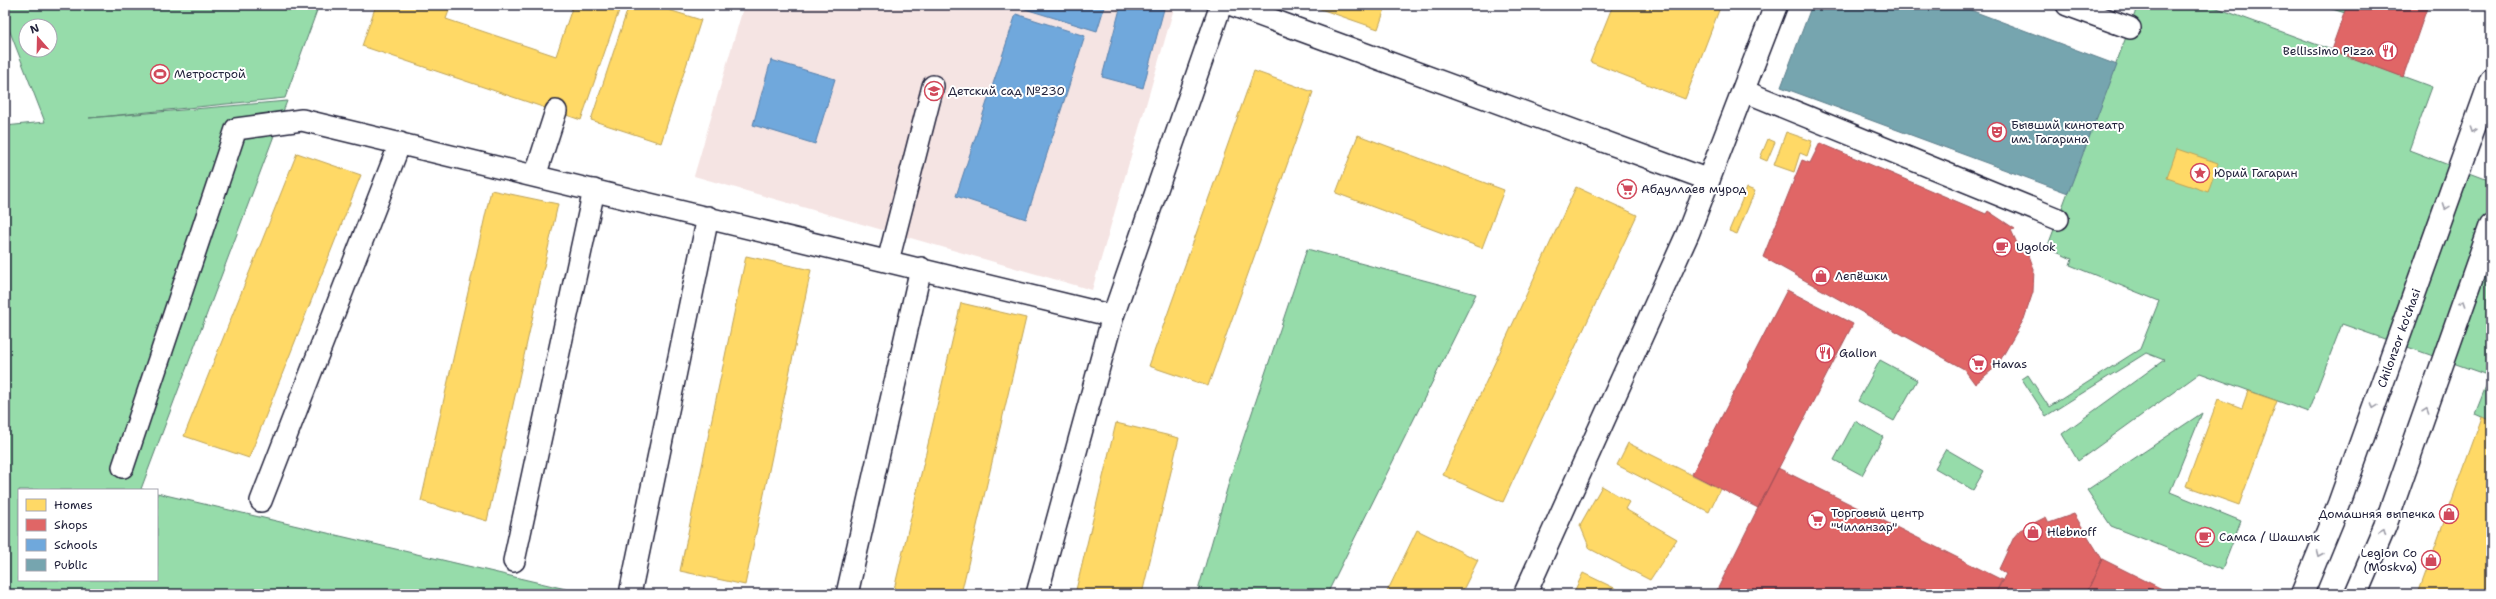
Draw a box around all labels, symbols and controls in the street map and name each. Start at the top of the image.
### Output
north arrow [18,18,58,58]
text: N [28,20,42,38]
restaurant icon: Bellissimo Pizza [2377,40,2399,62]
place label: Bellissimo Pizza [2283,43,2375,59]
sports icon: Метрострой [149,63,171,85]
place label: Метрострой [174,66,246,82]
school or university icon: Детский сад №230 [923,80,945,102]
place label: Детский сад №230 [948,83,1065,99]
place label: Бывший кинотеатр им. Гагарина [2011,117,2125,147]
theatre icon: Бывший кинотеатр им. Гагарина [1986,121,2008,143]
one-way arrow [2470,126,2478,133]
place icon: Юрий Гагарин [2189,162,2211,184]
place label: Юрий Гагарин [2214,165,2298,181]
supermarket icon: Абдуллаев мурод [1616,178,1638,200]
place label: Абдуллаев мурод [1641,181,1747,197]
one-way arrow [2443,203,2451,210]
cafe icon: Ugolok [1991,236,2013,258]
place label: Ugolok [2016,239,2056,255]
shop icon: Лепёшки [1810,265,1832,287]
place label: Лепёшки [1835,268,1888,284]
street label: Chilonzor ko'chasi [2374,286,2424,390]
one-way arrow [2459,300,2467,307]
restaurant icon: Galion [1814,342,1836,364]
place label: Galion [1839,345,1877,361]
supermarket icon: Havas [1967,353,1989,375]
place label: Havas [1992,356,2027,372]
one-way arrow [2371,403,2379,410]
one-way arrow [2421,407,2430,414]
legend [18,489,158,581]
text: Homes [54,497,93,513]
shop icon: Домашняя выпечка [2438,503,2460,525]
place label: Торговый центр "Чиланзар" [1831,505,1925,535]
place label: Домашняя выпечка [2318,506,2436,522]
supermarket icon: Торговый центр "Чиланзар" [1806,509,1828,531]
text: Shops [54,517,88,533]
shop icon: Hlebnoff [2022,521,2044,543]
place label: Hlebnoff [2047,524,2098,540]
cafe icon: Самса / Шашлык [2194,526,2216,548]
place label: Самса / Шашлык [2219,529,2321,545]
one-way arrow [2378,529,2386,536]
text: Schools [54,537,98,553]
place label: Legion Co (Moskva) [2361,545,2417,575]
shop icon: Legion Co (Moskva) [2420,549,2442,571]
one-way arrow [2316,550,2324,558]
text: Public [54,557,88,573]

